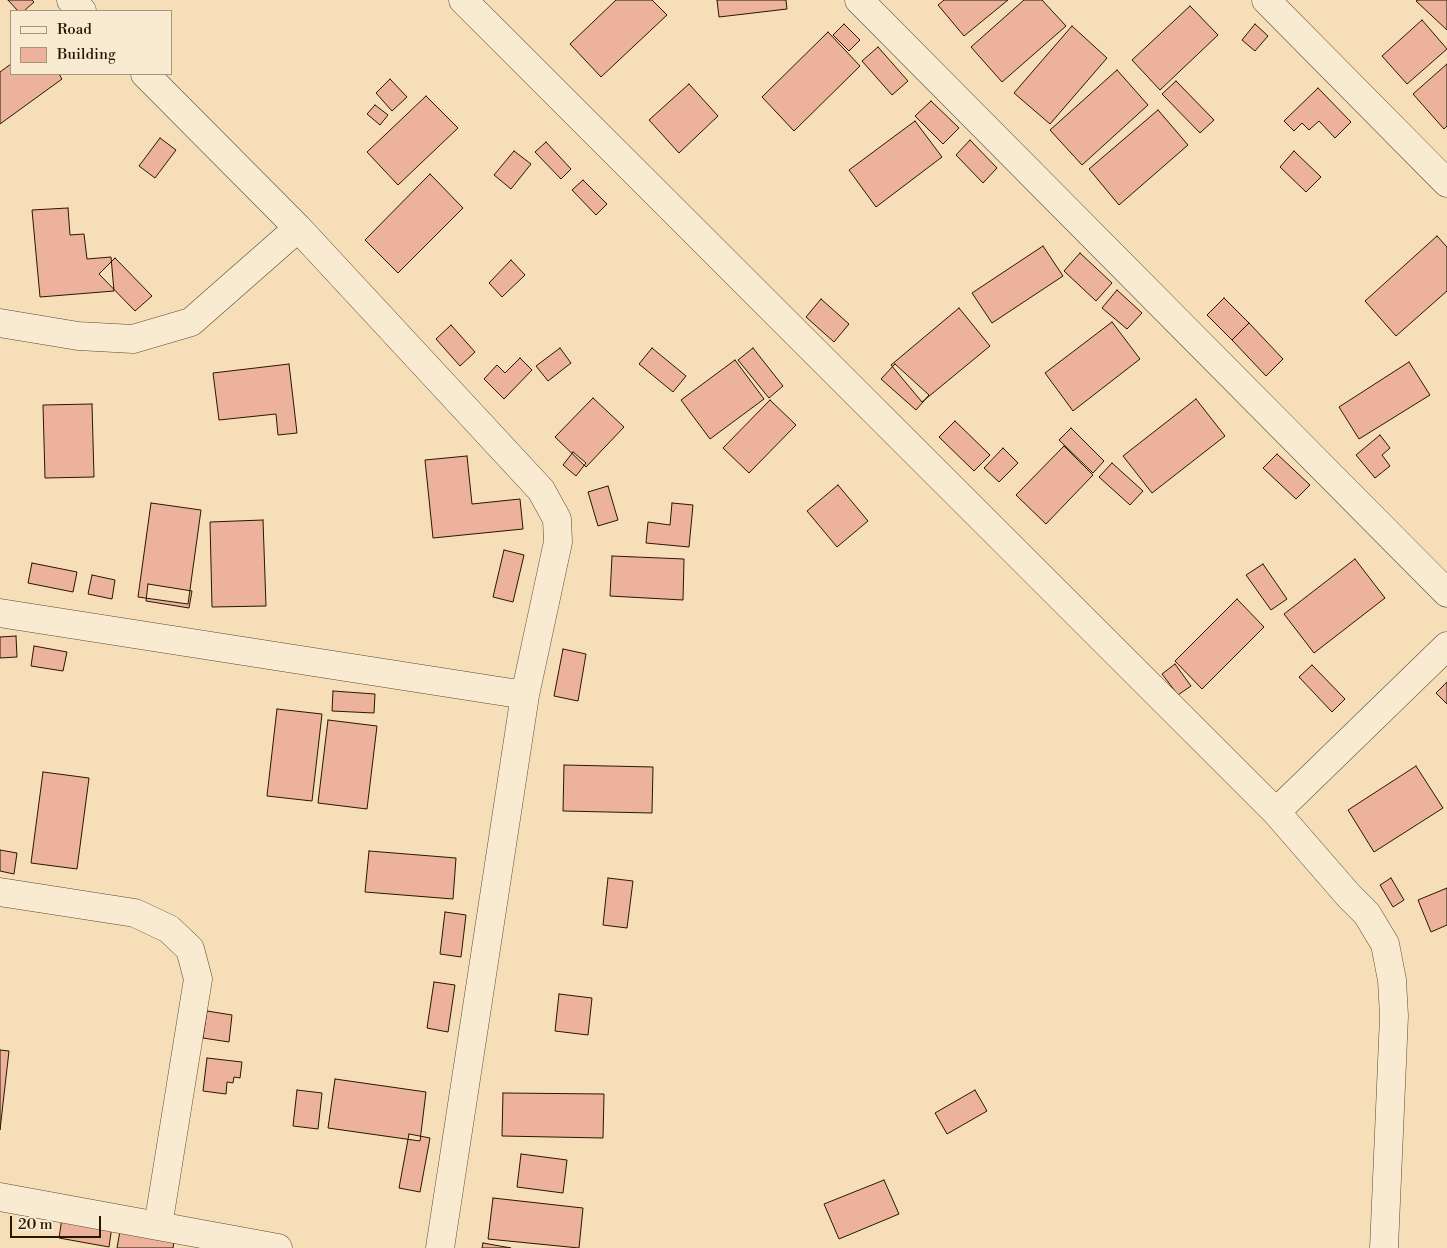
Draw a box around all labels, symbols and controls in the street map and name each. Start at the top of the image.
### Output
legend [10,10,172,75]
text: Road [57,20,92,39]
text: Building [57,45,116,64]
scale bar [12,1206,104,1238]
text: 20 m [18,1215,53,1234]

